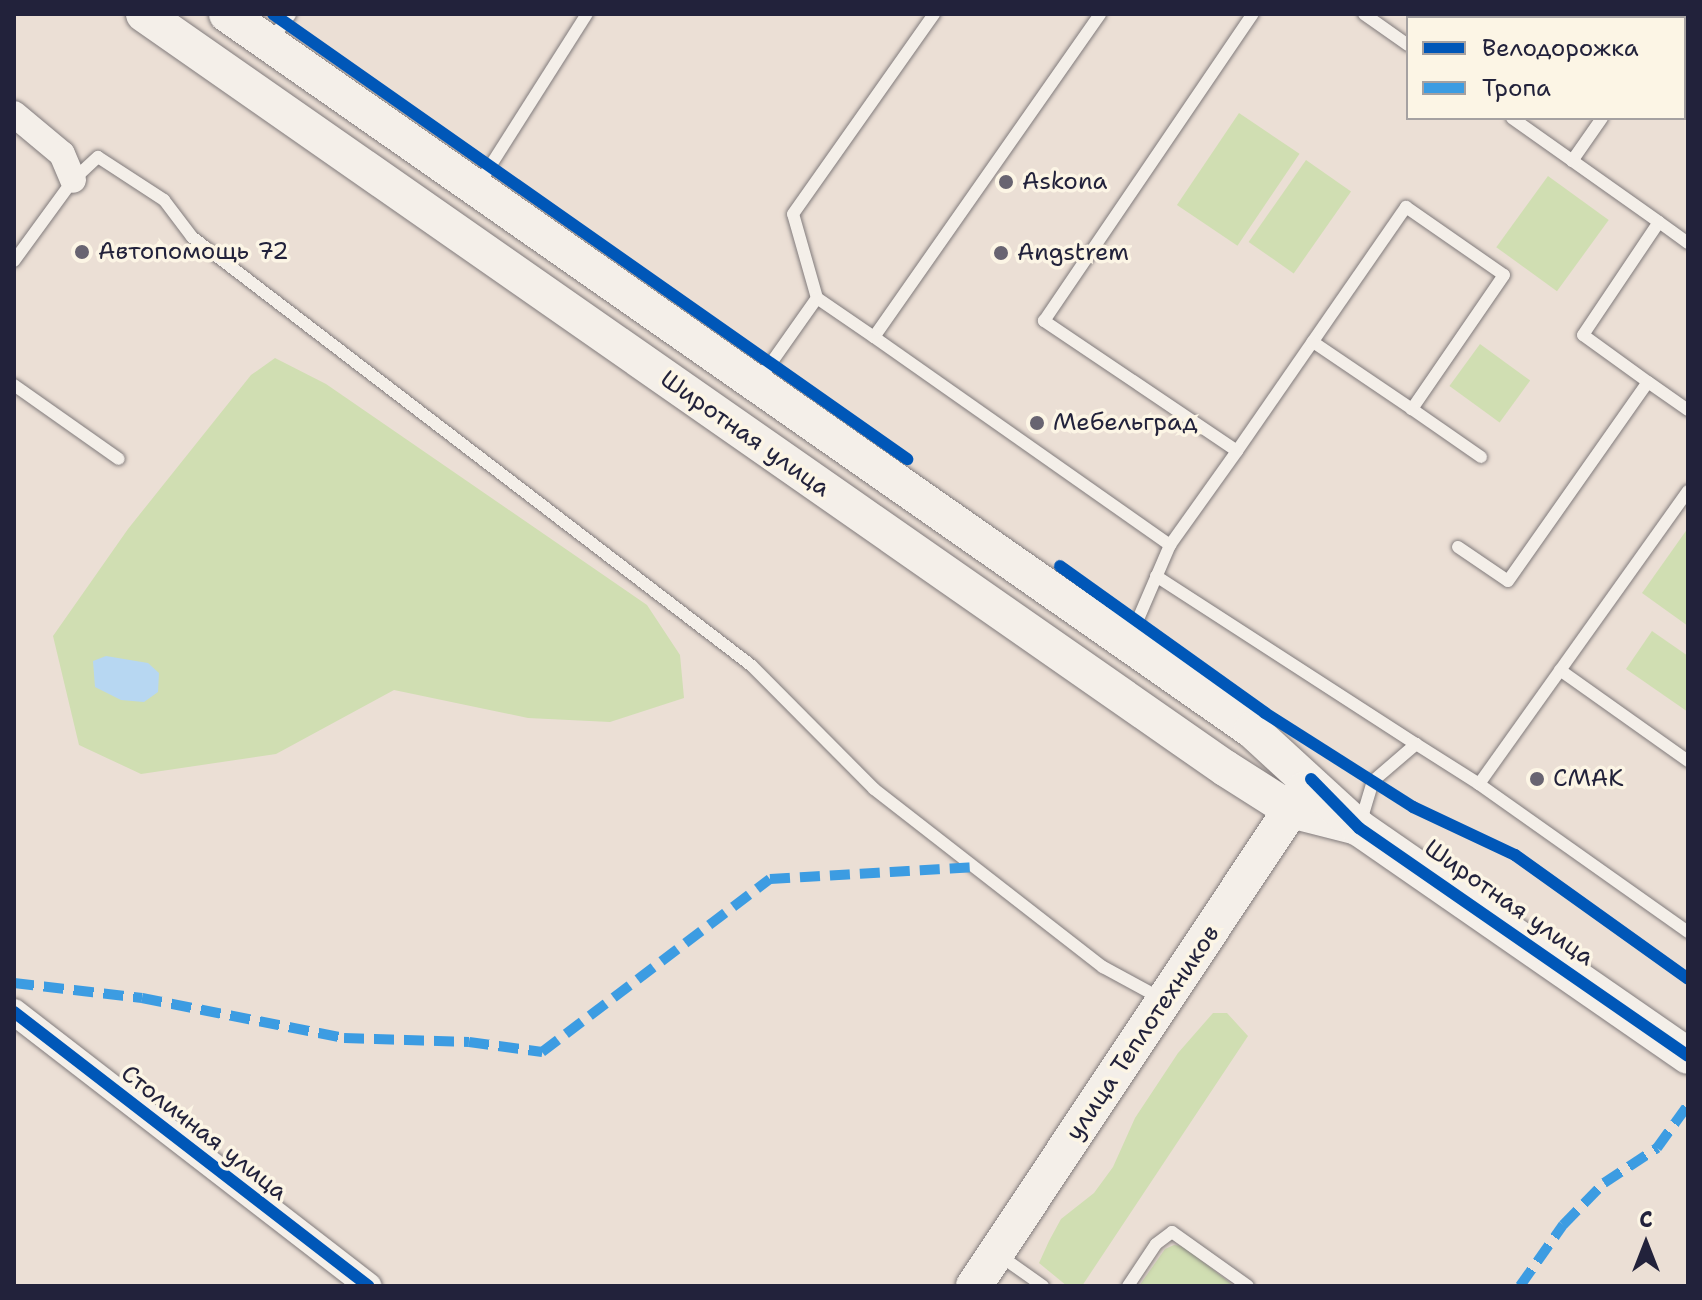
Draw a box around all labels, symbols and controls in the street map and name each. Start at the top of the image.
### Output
legend [1406,16,1686,120]
text: Велодорожка [1482,32,1639,64]
text: Тропа [1482,72,1551,104]
place label: Askona [1022,168,1107,196]
marker: Askona [997,173,1015,191]
place label: Автопомощь 72 [98,238,289,266]
place label: Angstrem [1017,239,1129,267]
marker: Автопомощь 72 [73,243,91,261]
marker: Angstrem [992,244,1010,262]
street label: Широтная улица [655,365,835,503]
place label: Мебельград [1053,409,1198,437]
marker: Мебельград [1028,414,1046,432]
place label: СМАК [1553,765,1624,793]
marker: СМАК [1528,770,1546,788]
street label: Широтная улица [1419,834,1599,972]
street label: улица Теплотехников [1060,920,1226,1146]
street label: Столичная улица [115,1059,293,1207]
north arrow [1606,1204,1686,1284]
text: С [1639,1205,1653,1234]

